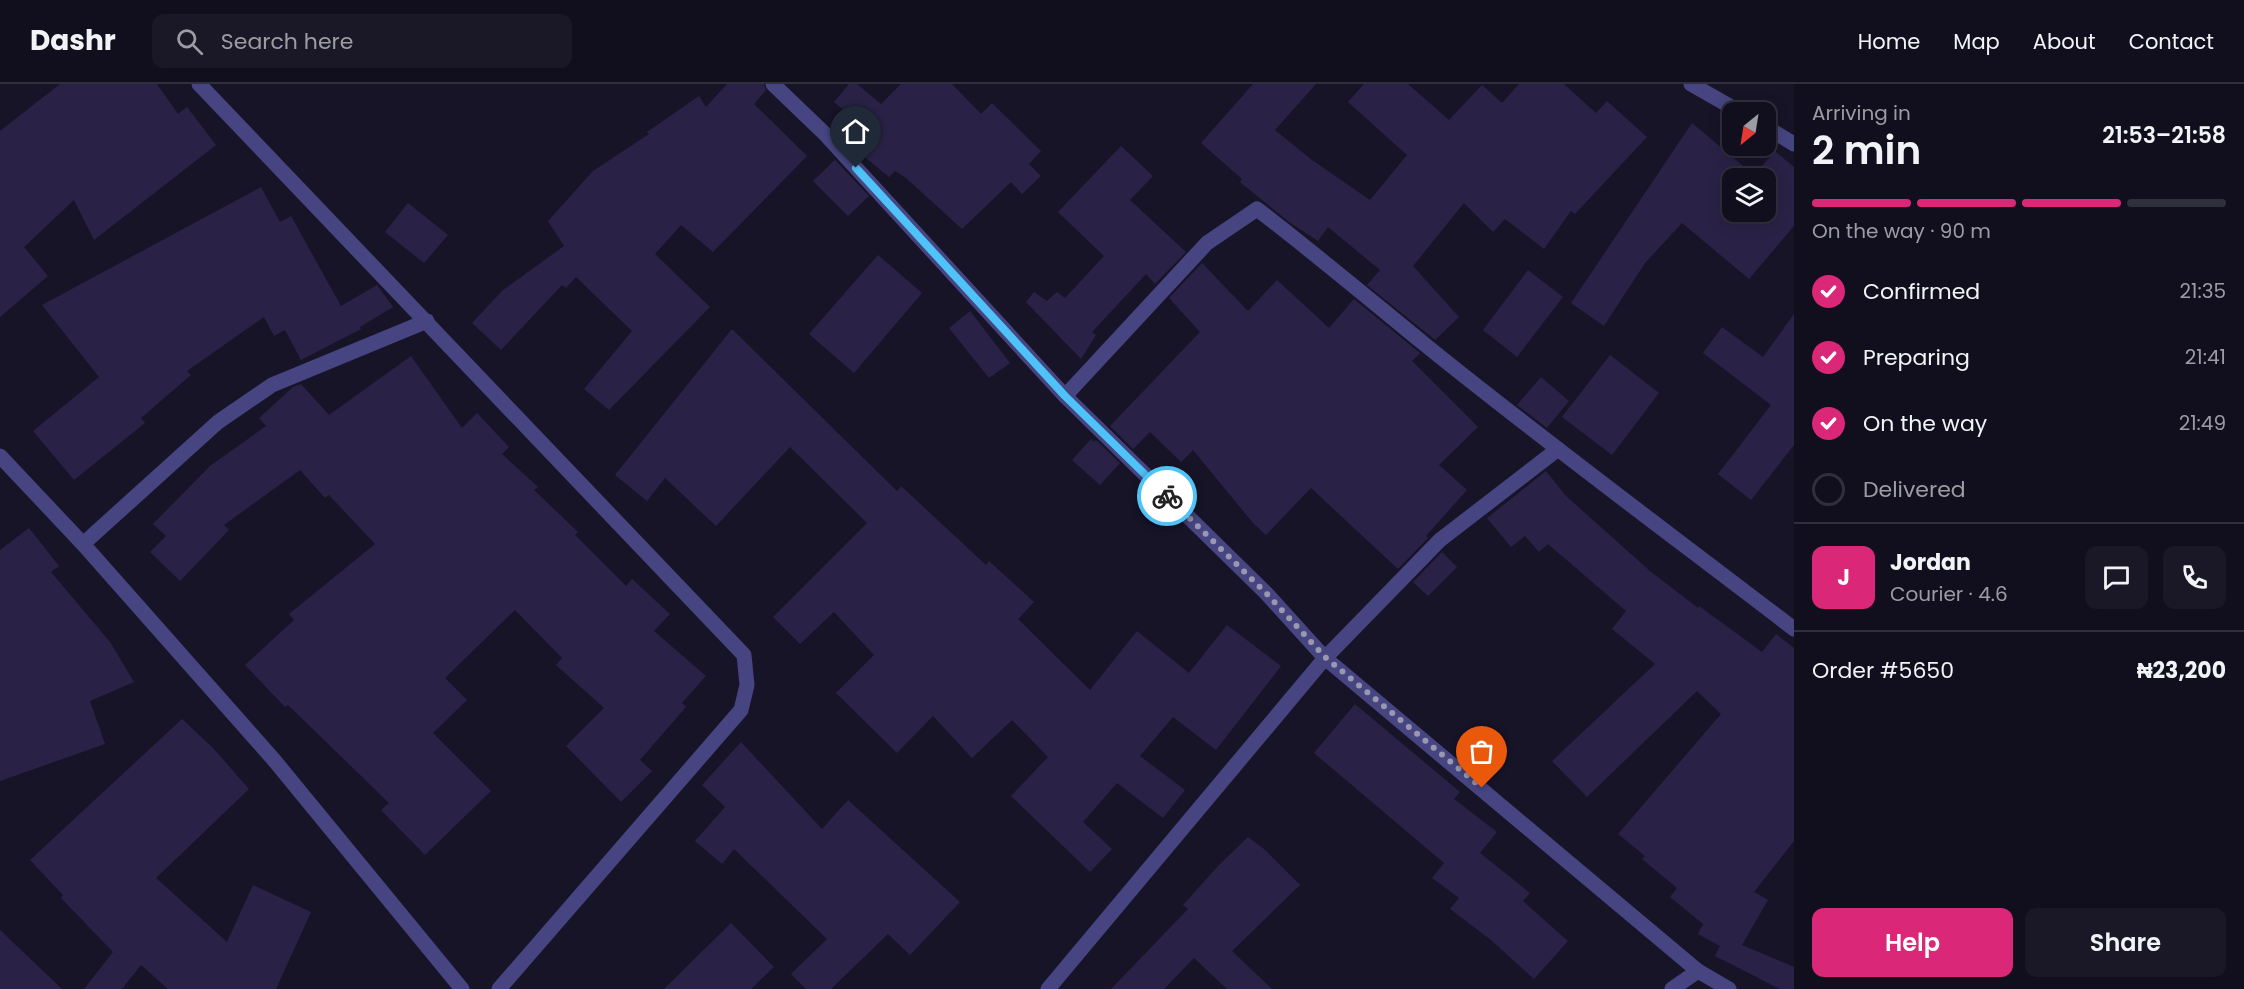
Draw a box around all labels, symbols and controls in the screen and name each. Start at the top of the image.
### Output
search box [152,14,572,68]
text: Dashr [30,21,116,60]
icon: search [173,25,206,58]
text: Search here [221,26,353,57]
text: Home [1858,27,1920,56]
text: Map [1953,27,2000,56]
text: About [2033,27,2096,56]
text: Contact [2129,27,2214,56]
text: Arriving in [1812,99,1911,127]
north arrow [1722,102,1776,156]
map controls [1722,102,1776,222]
pin [830,106,881,168]
icon: home [839,115,872,148]
text: 21:53–21:58 [2102,120,2226,151]
text: 2 min [1812,123,1921,178]
button: layers [1722,168,1776,222]
text: On the way · 90 m [1812,217,1991,245]
icon: check [1812,275,1845,308]
text: Confirmed [1863,276,1980,307]
text: 21:35 [2180,277,2226,305]
icon: check [1812,341,1845,374]
text: Preparing [1863,342,1970,373]
text: 21:41 [2185,343,2226,371]
icon: check [1812,407,1845,440]
text: On the way [1863,408,1987,439]
text: 21:49 [2179,409,2226,437]
courier [1137,466,1197,526]
text: Delivered [1863,474,1966,505]
icon: bike [1151,480,1184,513]
button: chat [2085,546,2148,609]
button: phone [2163,546,2226,609]
text: Jordan [1890,547,1971,578]
text: J [1837,562,1850,593]
text: Courier · 4.6 [1890,580,2008,608]
text: Order #5650 [1812,655,1954,686]
text: ₦23,200 [2137,655,2226,686]
pin [1456,726,1507,788]
icon: bag [1465,735,1498,768]
button: Help [1812,908,2013,977]
button: Share [2025,908,2226,977]

